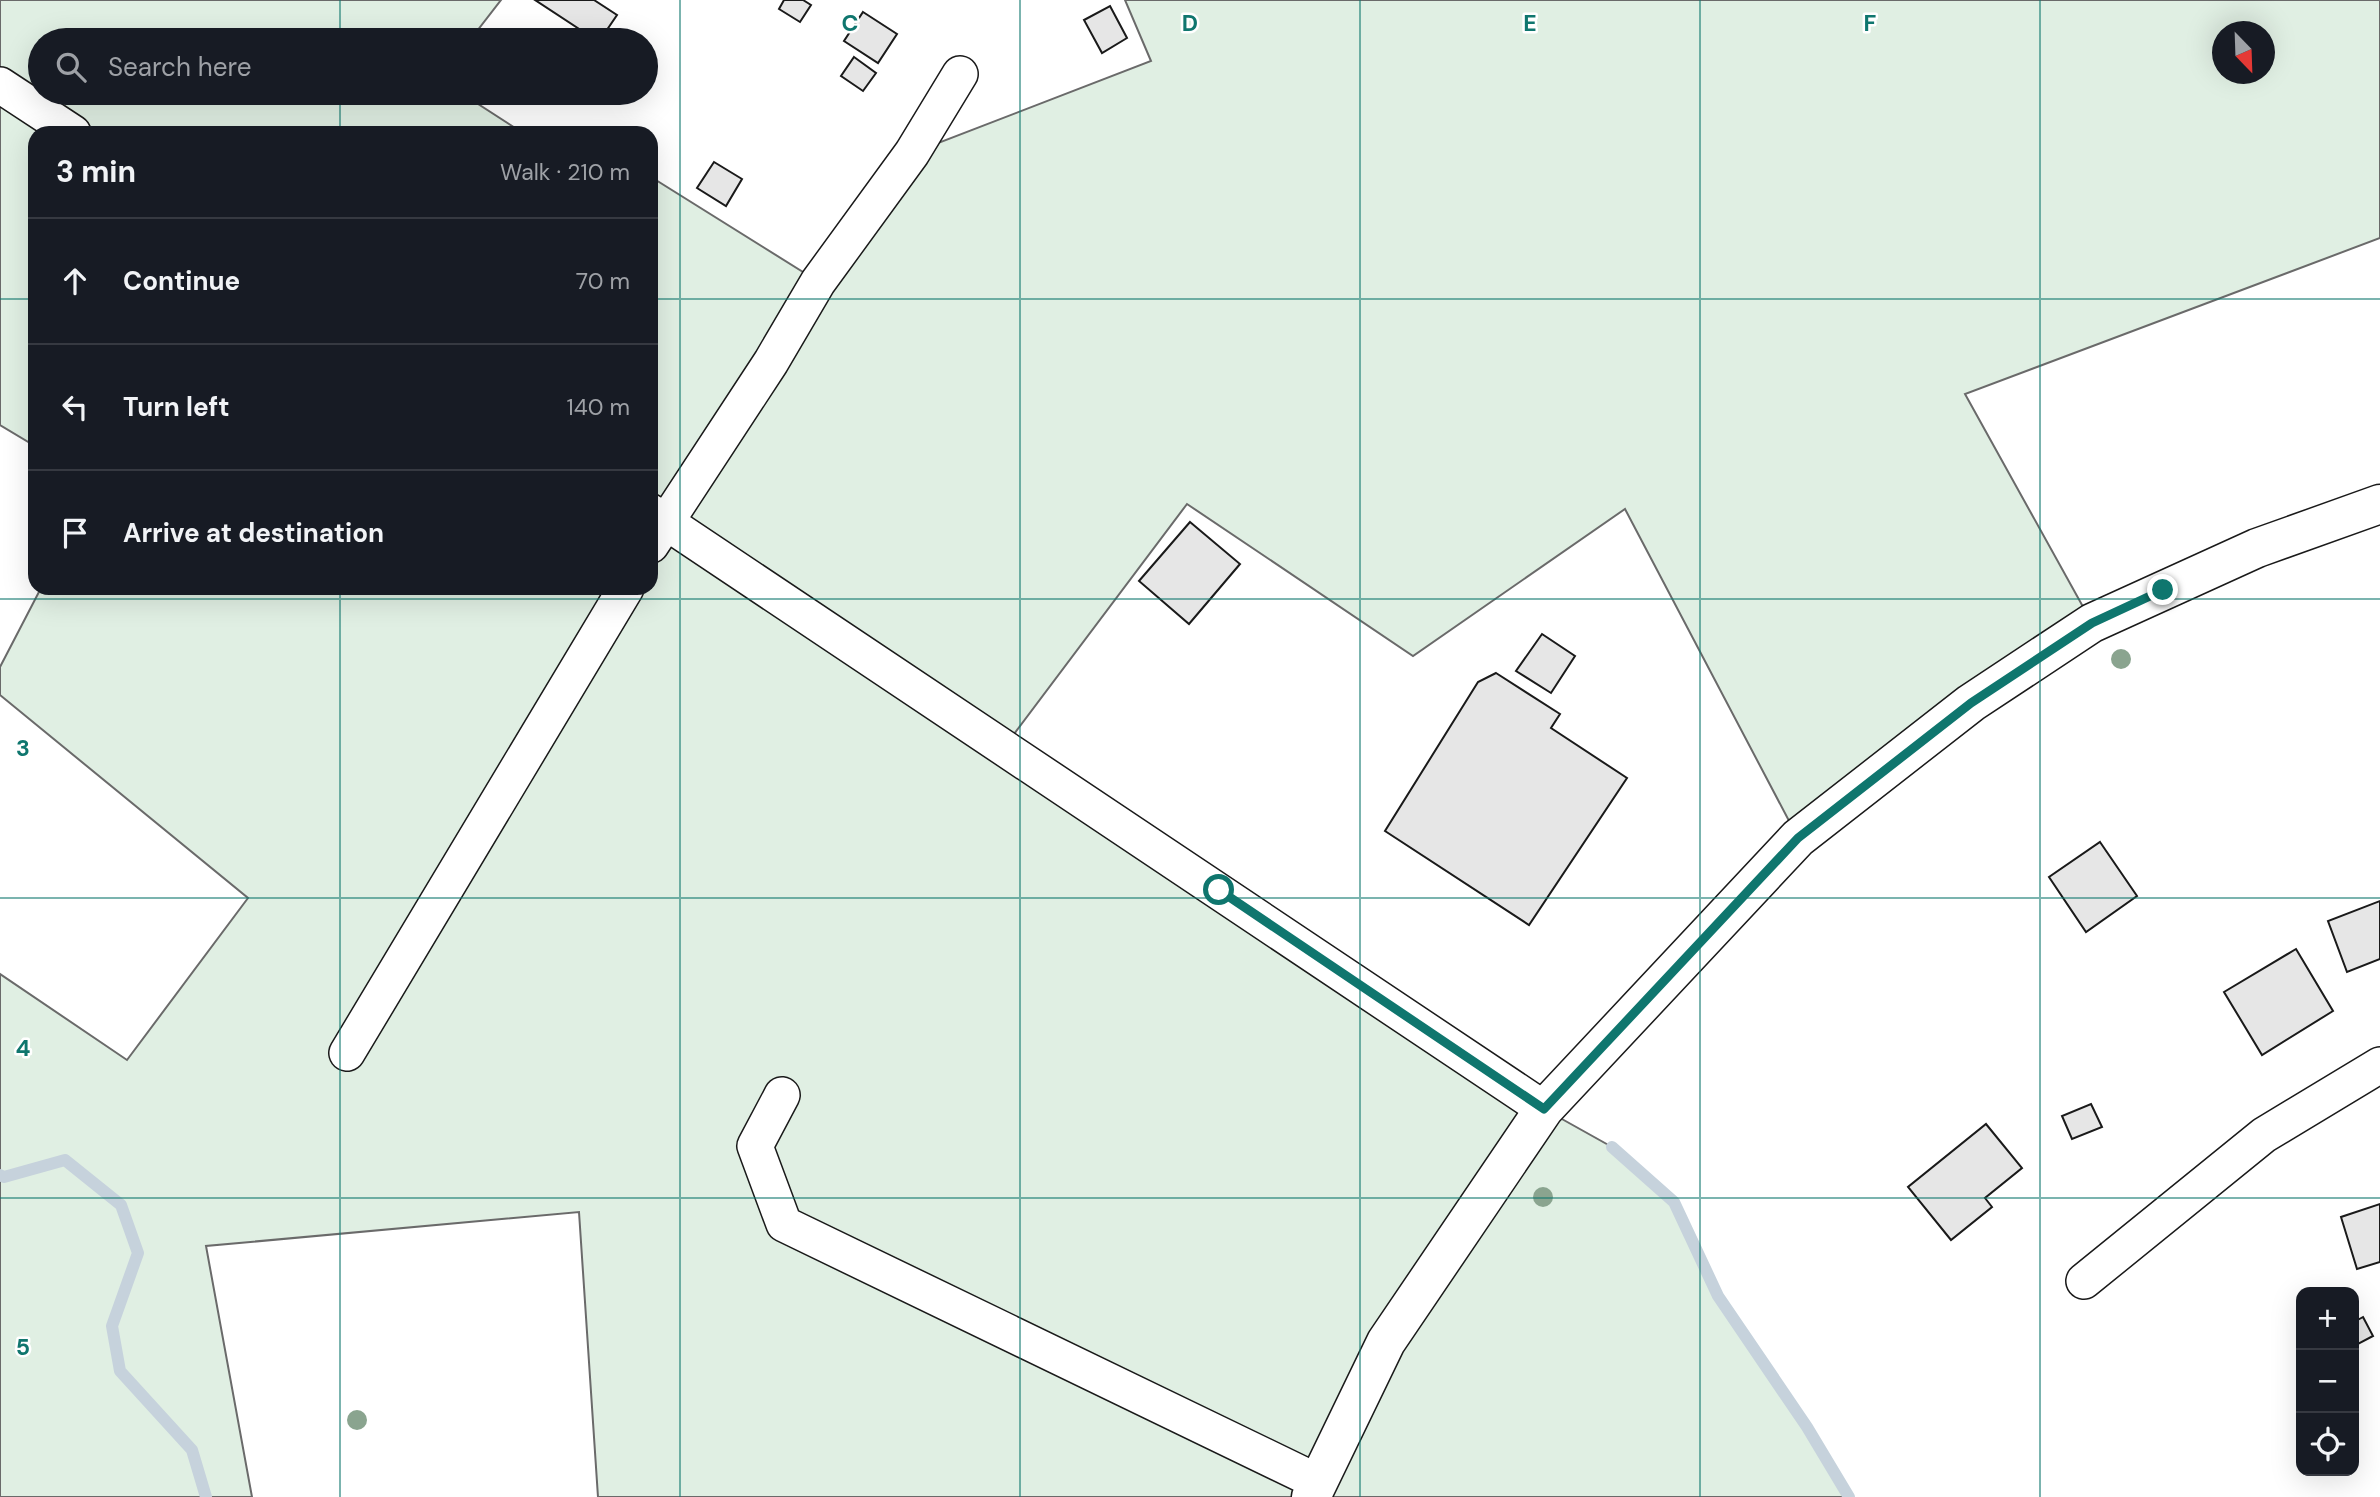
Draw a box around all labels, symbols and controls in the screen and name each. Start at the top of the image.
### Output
text: C [842,8,858,38]
text: D [1182,8,1198,38]
text: E [1523,8,1537,38]
text: F [1864,8,1877,38]
north arrow [2212,21,2275,84]
search box [28,28,658,105]
icon: search [52,48,90,86]
text: Search here [108,50,251,84]
text: 3 min [56,152,136,191]
text: Walk · 210 m [500,157,630,187]
icon: ahead [56,262,94,300]
text: Continue [123,264,240,298]
text: 70 m [576,266,630,296]
icon: left [56,388,94,426]
text: Turn left [123,390,230,424]
text: 140 m [567,392,630,422]
icon: arrive [56,514,94,552]
text: Arrive at destination [123,516,384,550]
route end [2147,574,2178,605]
text: 3 [16,733,30,763]
route start [1203,874,1234,905]
text: 4 [16,1033,31,1063]
map controls [2296,1287,2359,1476]
button: + [2296,1287,2359,1350]
text: 5 [16,1332,30,1362]
button: − [2296,1350,2359,1413]
button: locate [2296,1413,2359,1476]

